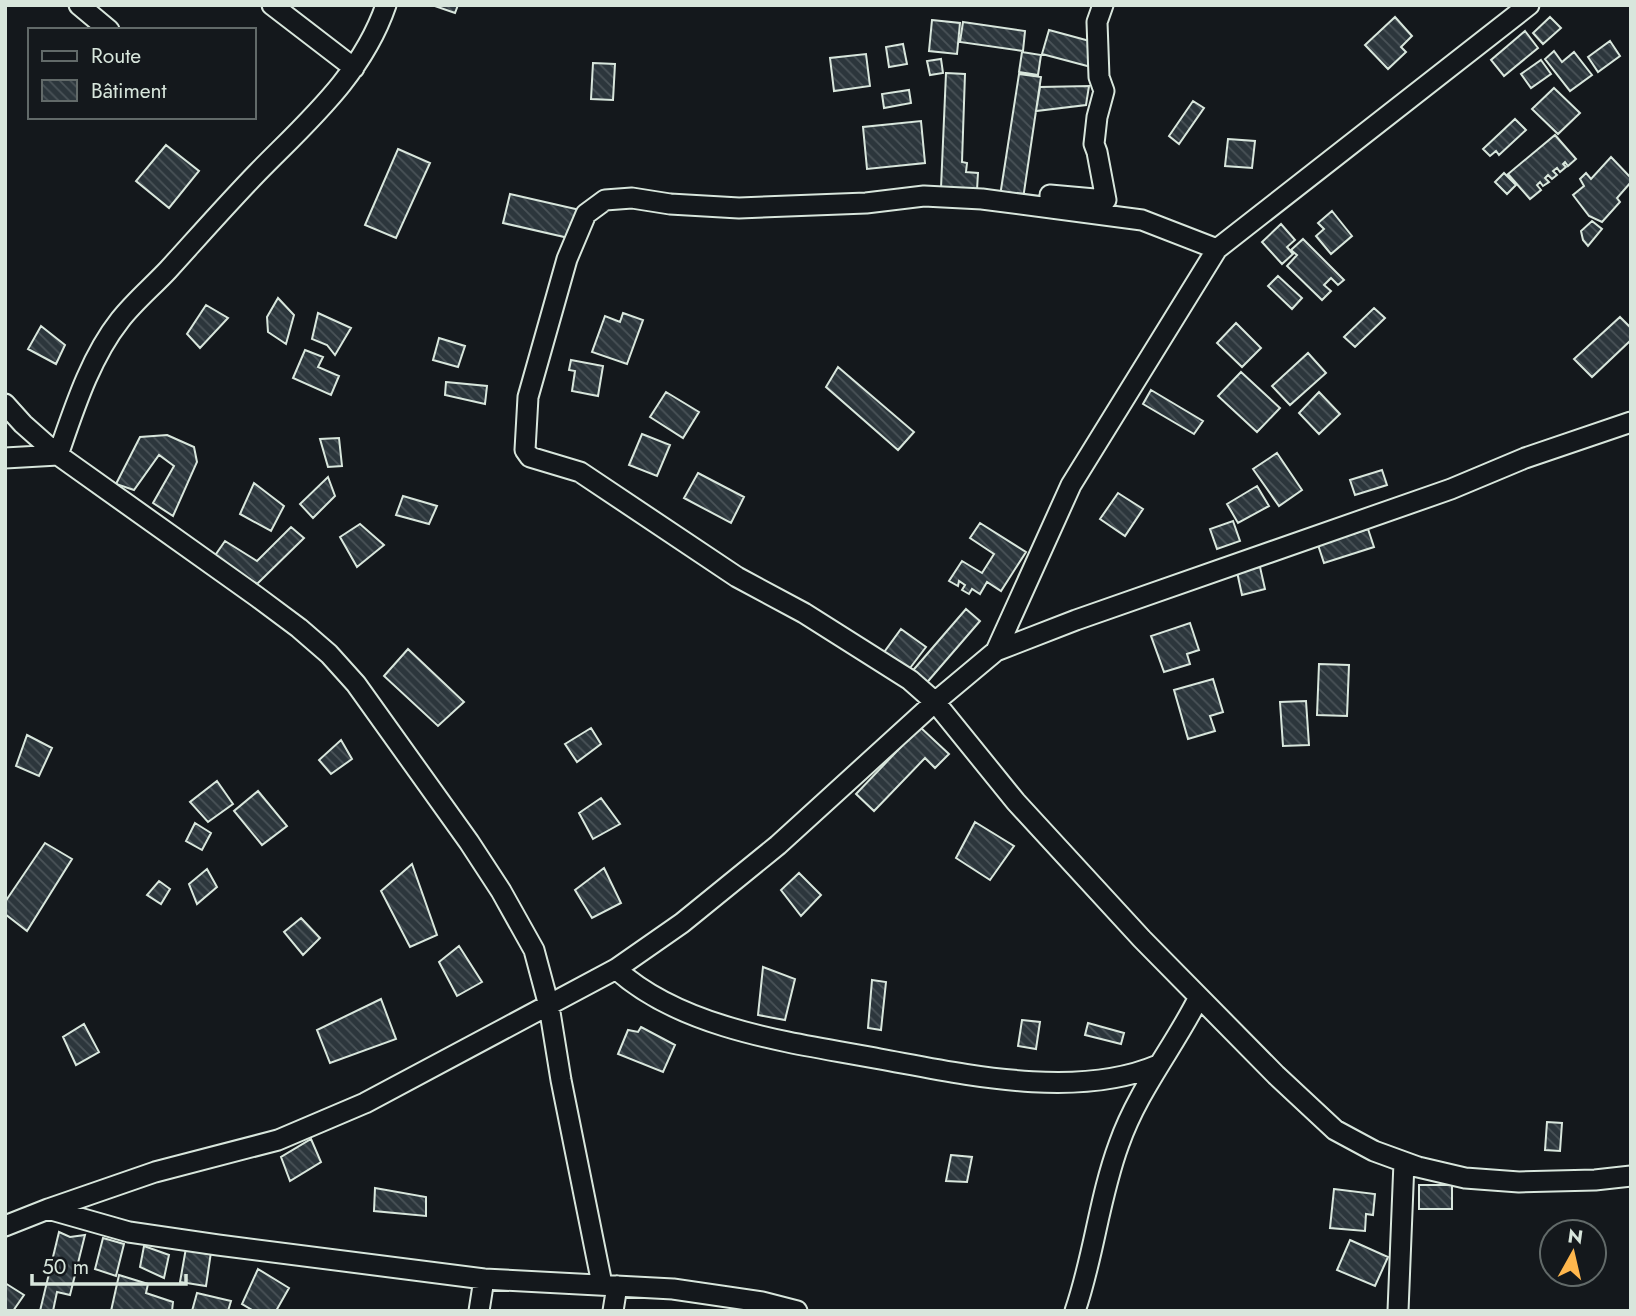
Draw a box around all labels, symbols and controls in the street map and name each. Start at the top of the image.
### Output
legend [28,28,256,119]
text: Route [91,41,141,71]
text: Bâtiment [91,76,167,106]
north arrow [1538,1218,1608,1288]
text: N [1566,1222,1585,1251]
scale bar [32,1242,186,1286]
text: 50 m [42,1252,89,1282]

